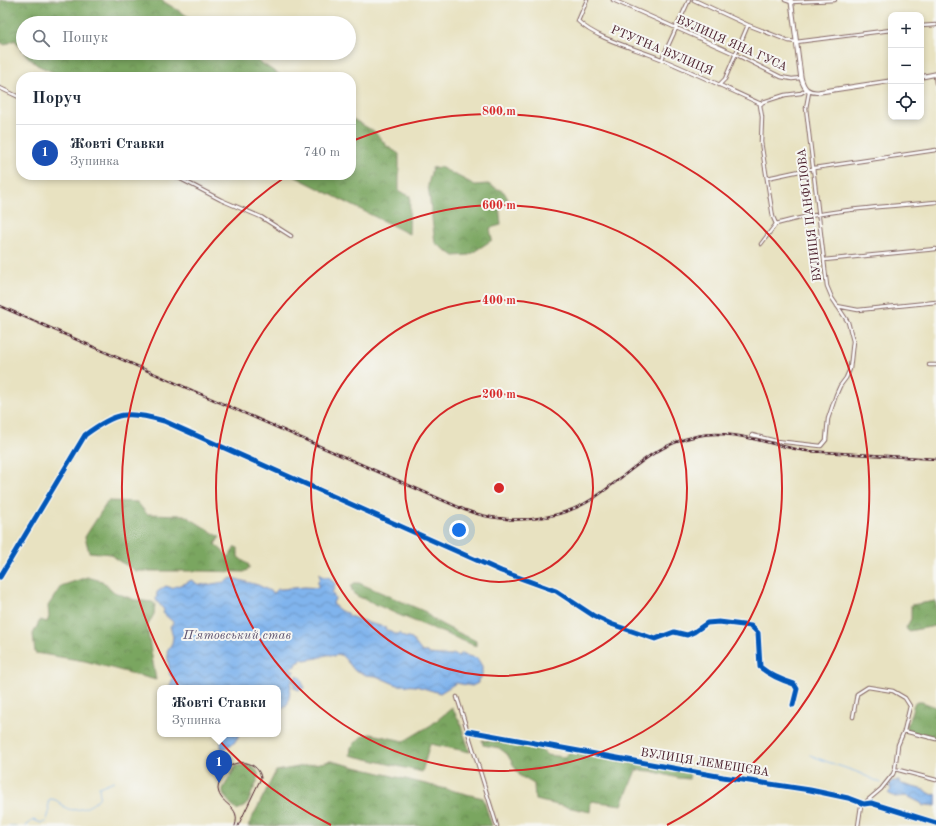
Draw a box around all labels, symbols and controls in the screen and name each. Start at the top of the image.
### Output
map controls [888,12,924,120]
button: + [888,12,924,48]
street label: ВУЛИЦЯ ЯНА ГУСА [674,14,789,74]
search box [16,16,356,60]
street label: РТУТНА ВУЛИЦЯ [609,24,715,78]
icon: search [30,27,52,49]
text: Пошук [62,31,108,46]
button: − [888,48,924,84]
button: locate [888,84,924,120]
text: Поруч [32,90,81,107]
text: 800 m [482,106,516,118]
text: Жовті Ставки [70,137,164,152]
text: 1 [41,146,49,159]
text: 740 m [303,146,340,159]
street label: ВУЛИЦЯ ПАНФІЛОВА [796,148,824,282]
text: Зупинка [70,155,119,168]
text: 600 m [482,200,516,212]
text: 400 m [482,295,516,307]
text: 200 m [482,389,516,401]
centre of rings [492,481,506,495]
your location [449,520,469,540]
water label: П'ятовський став [182,629,291,642]
popup [157,685,281,737]
text: Жовті Ставки [172,696,266,711]
text: Зупинка [172,714,221,727]
street label: ВУЛИЦЯ ЛЕМЕШЄВА [639,747,770,779]
pin: 1 [206,750,232,783]

